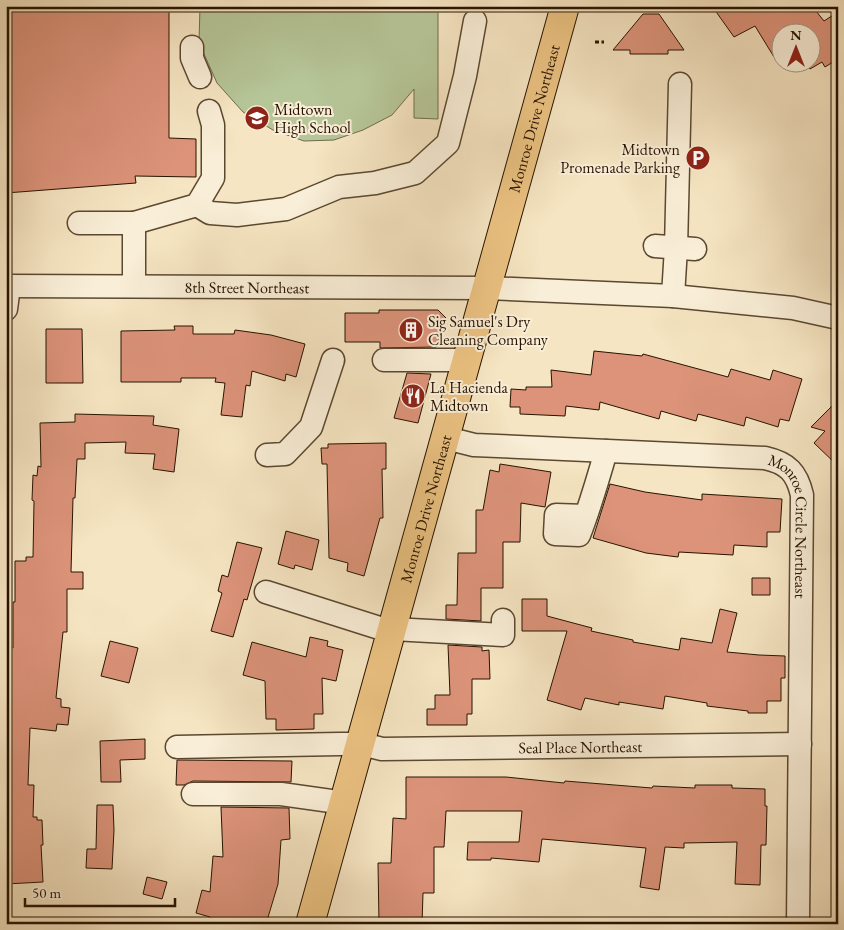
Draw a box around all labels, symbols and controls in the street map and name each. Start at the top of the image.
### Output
north arrow [772,22,822,72]
text: N [790,26,802,44]
street label: Monroe Drive Northeast [504,42,565,195]
place label: Midtown High School [274,99,351,138]
school or university icon: Midtown High School [244,105,270,131]
place label: Midtown Promenade Parking [560,139,681,178]
parking icon: Midtown Promenade Parking [685,145,711,171]
street label: 8th Street Northeast [185,277,309,298]
place label: Sig Samuel's Dry Cleaning Company [428,311,549,350]
building icon: Sig Samuel's Dry Cleaning Company [398,317,424,343]
place label: La Hacienda Midtown [430,377,508,416]
restaurant icon: La Hacienda Midtown [400,383,426,409]
street label: Monroe Drive Northeast [395,432,456,585]
street label: Monroe Circle Northeast [765,449,812,599]
street label: Seal Place Northeast [518,736,642,758]
scale bar [25,875,175,907]
text: 50 m [32,883,61,902]

